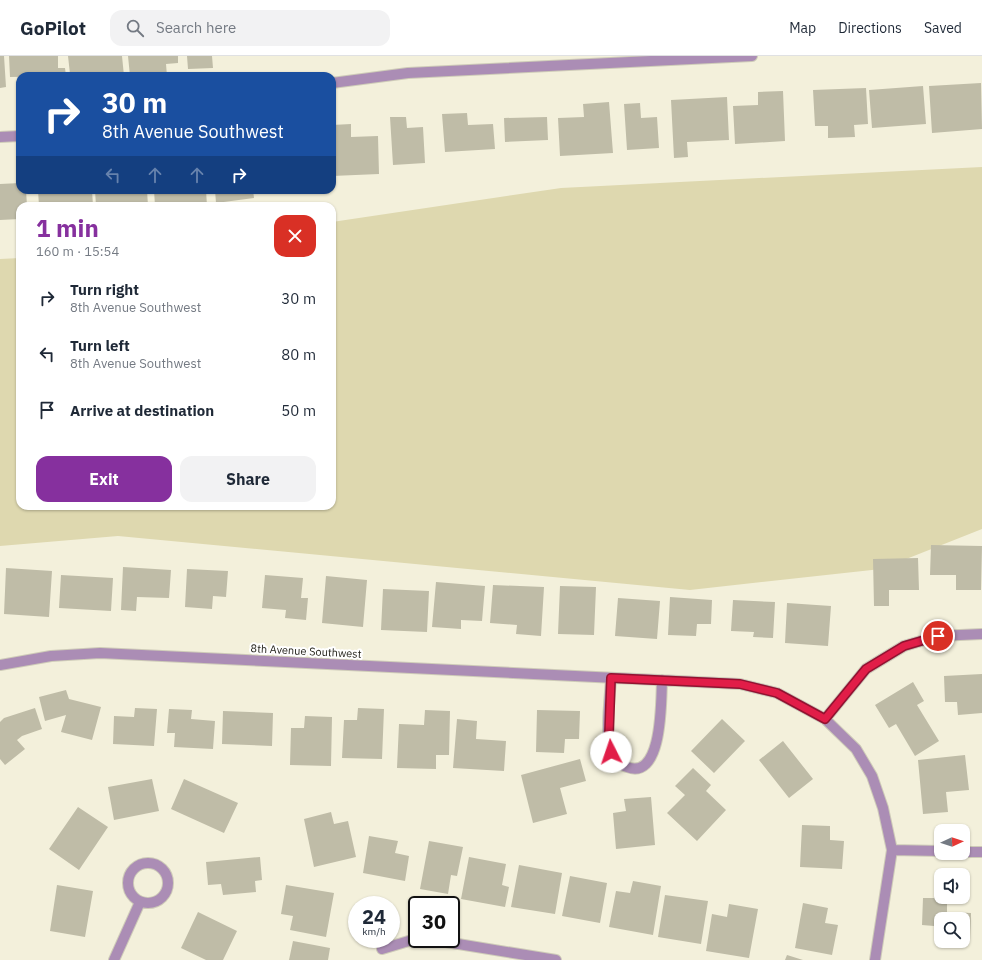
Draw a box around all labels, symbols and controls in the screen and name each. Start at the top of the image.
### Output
search box [110,10,390,46]
text: GoPilot [20,16,86,40]
icon: search [124,17,146,39]
text: Search here [156,18,236,37]
text: Map [789,19,816,37]
text: Directions [838,19,902,37]
text: Saved [924,19,962,37]
text: 30 m [102,84,167,121]
icon: right [36,88,88,140]
text: 8th Avenue Southwest [102,120,284,143]
icon: left [102,164,124,186]
icon: ahead [144,164,166,186]
icon: ahead [186,164,208,186]
icon: right [228,164,250,186]
text: 1 min [36,212,99,244]
button: close [274,215,316,257]
text: 160 m · 15:54 [36,243,119,260]
text: Turn right [70,280,139,299]
icon: right [36,287,58,309]
text: 30 m [281,289,316,308]
text: 8th Avenue Southwest [70,299,201,316]
text: Turn left [70,336,130,355]
icon: left [36,343,58,365]
text: 80 m [281,345,316,364]
text: 8th Avenue Southwest [70,355,201,372]
icon: arrive [36,399,58,421]
text: Arrive at destination [70,401,214,420]
text: 50 m [281,401,316,420]
button: Exit [36,456,172,502]
button: Share [180,456,316,502]
pin [921,619,955,653]
icon: arrive [927,625,949,647]
street label: 8th Avenue Southwest [250,641,362,661]
position arrow [590,731,632,773]
north arrow [934,824,970,860]
map controls [934,824,970,948]
button: sound [934,868,970,904]
speed limit sign: 30 [408,896,460,948]
text: 24 [362,903,386,930]
button: search [934,912,970,948]
text: km/h [362,925,386,938]

